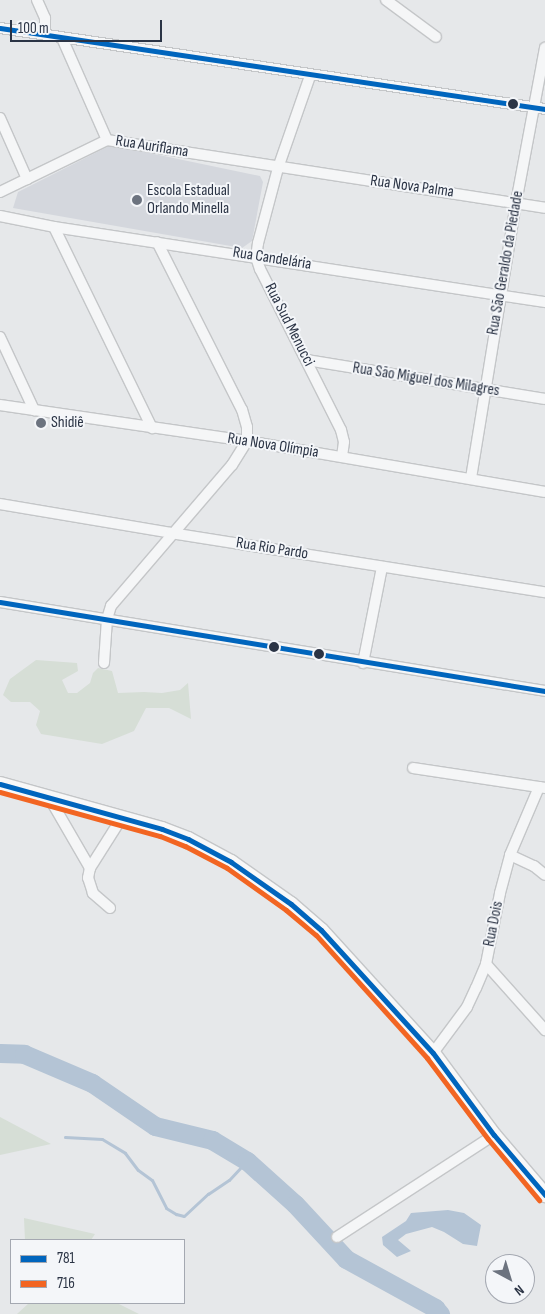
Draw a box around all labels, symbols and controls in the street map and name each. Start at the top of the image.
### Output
scale bar [12,10,165,42]
text: 100 m [18,19,49,38]
unlabelled marker [508,99,518,109]
street label: Rua Auriflama [114,132,190,162]
street label: Rua Nova Palma [369,172,455,202]
place label: Escola Estadual Orlando Minella [147,181,230,219]
street label: Rua São Geraldo da Piedade [484,189,528,337]
marker: Escola Estadual Orlando Minella [131,194,143,206]
street label: Rua Candelária [231,243,313,275]
street label: Rua Sud Menucci [260,280,318,370]
street label: Rua São Miguel dos Milagres [351,359,501,401]
place label: Shidiê [51,413,84,433]
marker: Shidiê [35,417,47,429]
street label: Rua Nova Olímpia [226,429,320,463]
street label: Rua Rio Pardo [235,534,309,564]
unlabelled marker [269,642,279,652]
unlabelled marker [314,649,324,659]
street label: Rua Dois [480,900,508,948]
legend [10,1239,185,1304]
text: 781 [57,1249,75,1268]
north arrow [485,1254,535,1304]
text: 716 [57,1274,75,1293]
text: N [511,1281,527,1299]

